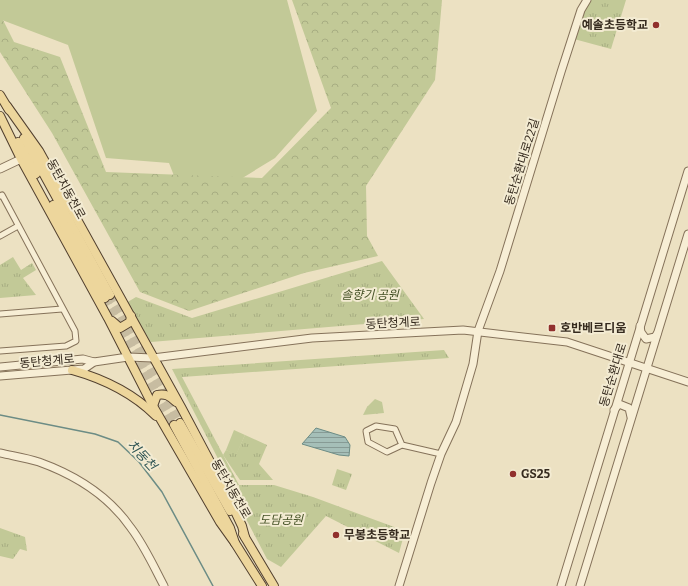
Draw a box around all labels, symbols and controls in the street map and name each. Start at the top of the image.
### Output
place label: 예솔초등학교 [582,18,648,32]
marker: 예솔초등학교 [651,20,661,30]
street label: 동탄순환대로22길 [502,117,542,207]
street label: 동탄치동천로 [44,157,88,221]
park label: 솔향기 공원 [341,288,400,302]
street label: 동탄청계로 [365,315,421,331]
place label: 호반베르디움 [560,321,626,335]
marker: 호반베르디움 [547,323,557,333]
street label: 동탄순환대로 [597,341,629,409]
street label: 동탄청계로 [19,352,75,370]
water label: 치동천 [124,437,160,474]
street label: 동탄치동천로 [208,457,254,521]
place label: GS25 [521,467,551,481]
marker: GS25 [508,469,518,479]
park label: 도담공원 [259,513,304,527]
place label: 무봉초등학교 [344,528,410,542]
marker: 무봉초등학교 [331,530,341,540]

